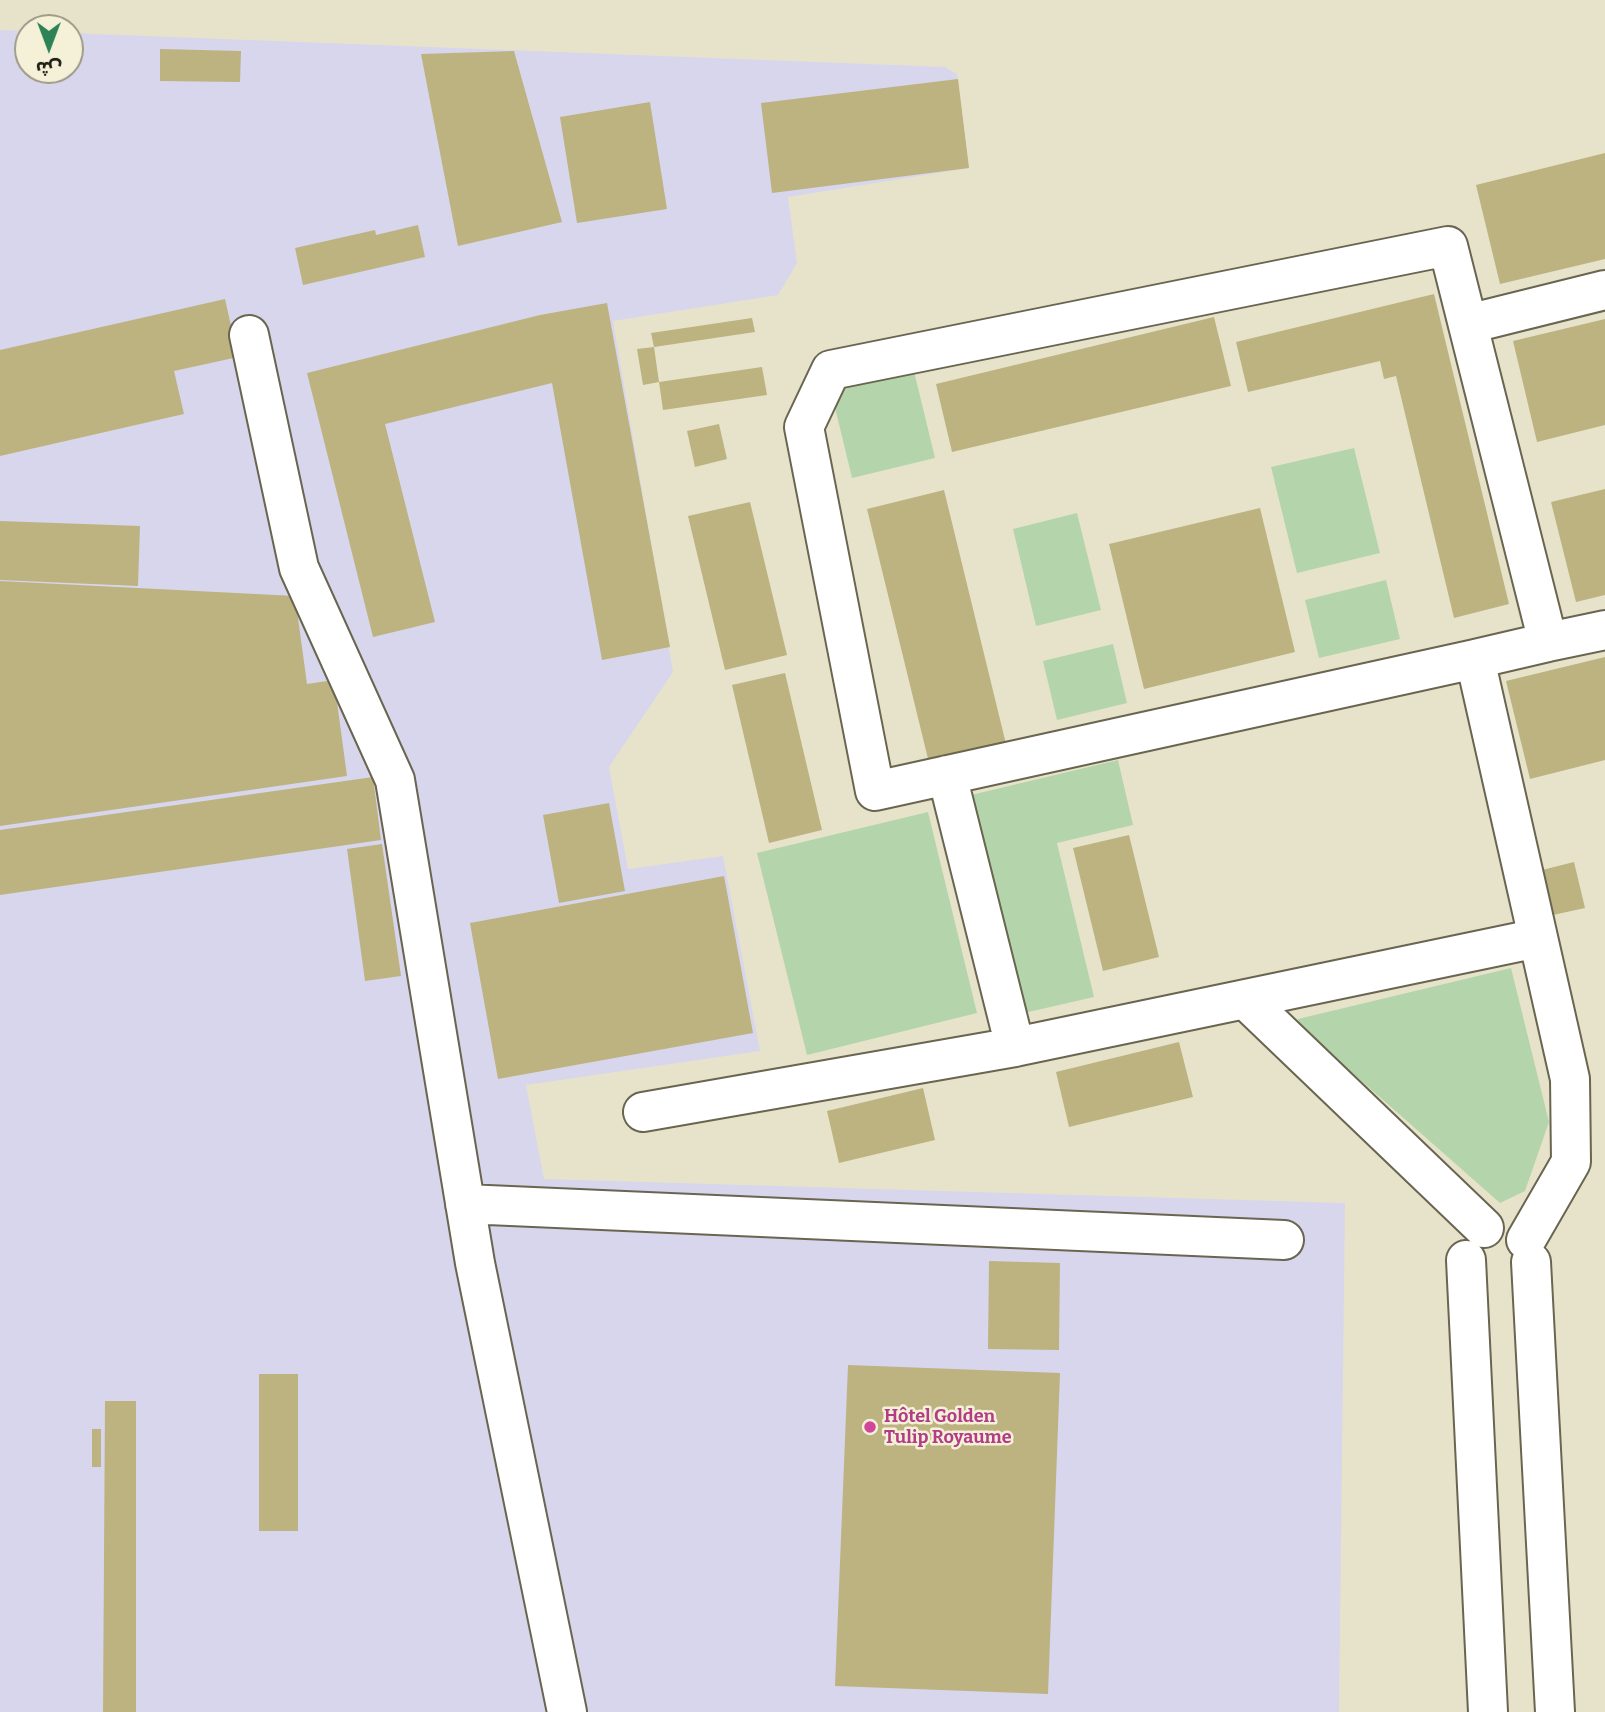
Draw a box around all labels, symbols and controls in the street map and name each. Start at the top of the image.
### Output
north arrow [14,14,84,84]
text: ش [36,57,62,80]
place label: Hôtel Golden Tulip Royaume [884,1406,1012,1448]
marker: Hôtel Golden Tulip Royaume [862,1419,878,1435]

